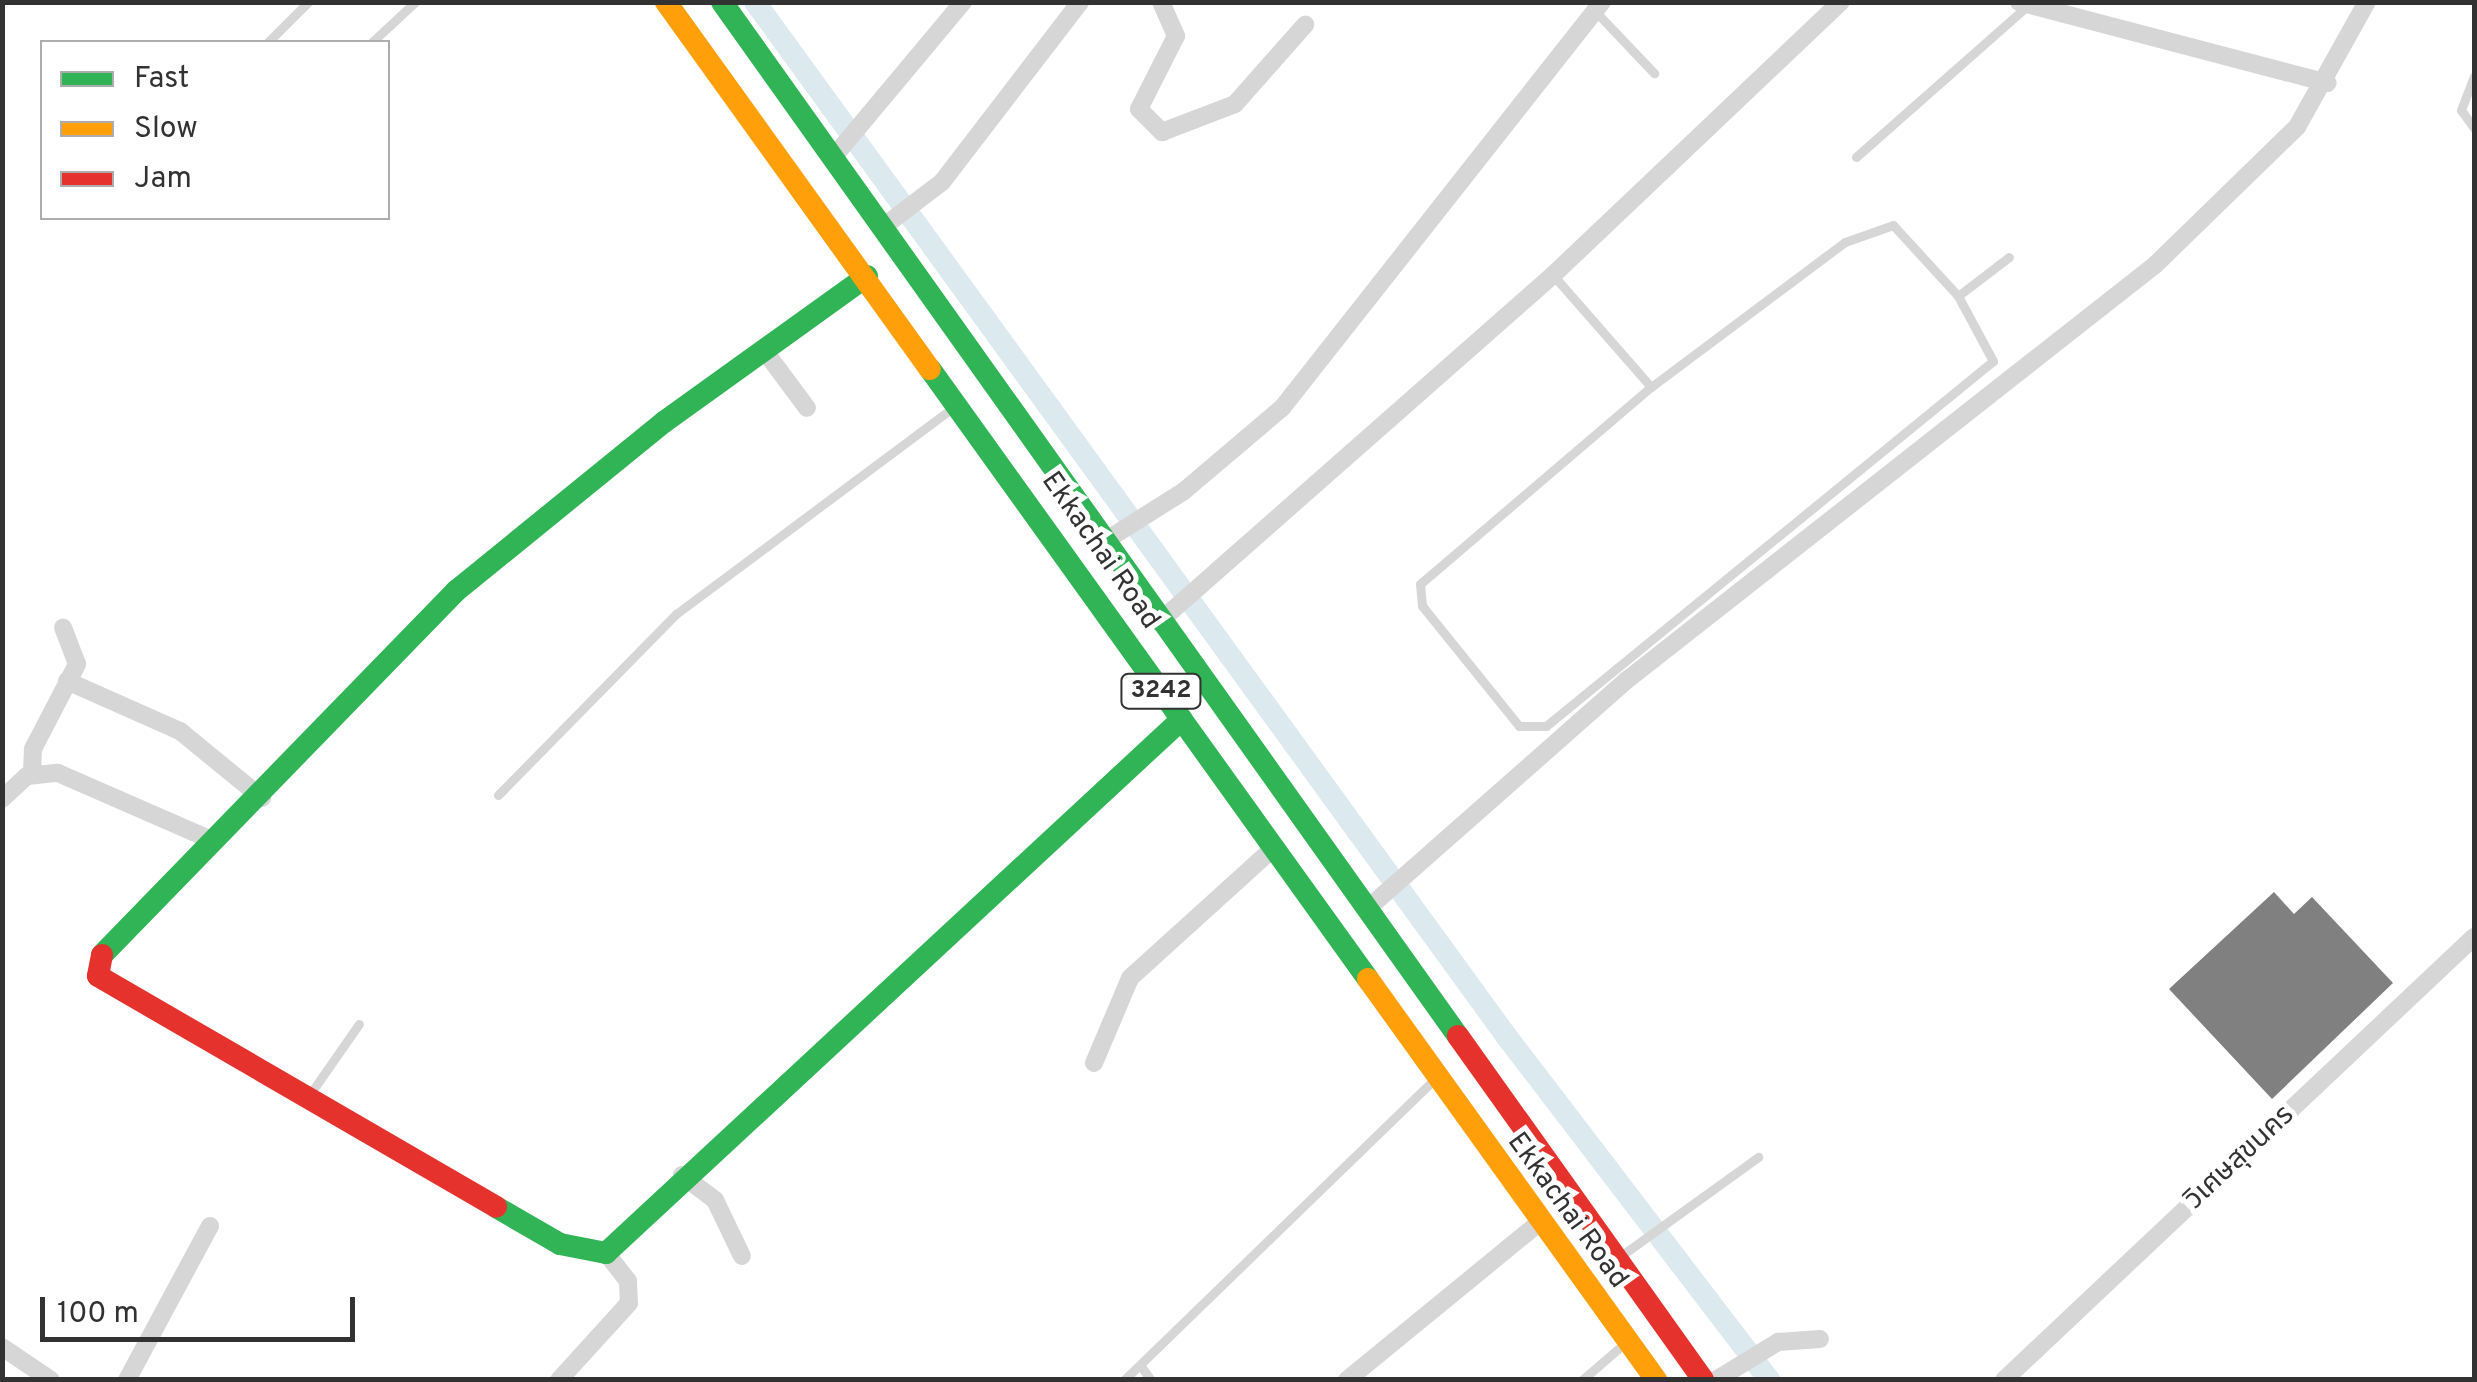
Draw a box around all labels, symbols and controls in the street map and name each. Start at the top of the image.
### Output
legend [40,40,390,220]
text: Fast [134,61,189,98]
text: Slow [134,111,198,148]
text: Jam [134,161,192,198]
street label: Ekkachai Road [1033,466,1167,636]
road number: 3242 [1118,671,1204,711]
street label: วิเศษสุขนคร [2179,1099,2301,1217]
street label: Ekkachai Road [1499,1127,1635,1295]
scale bar [45,1277,360,1339]
text: 100 m [57,1296,139,1333]

